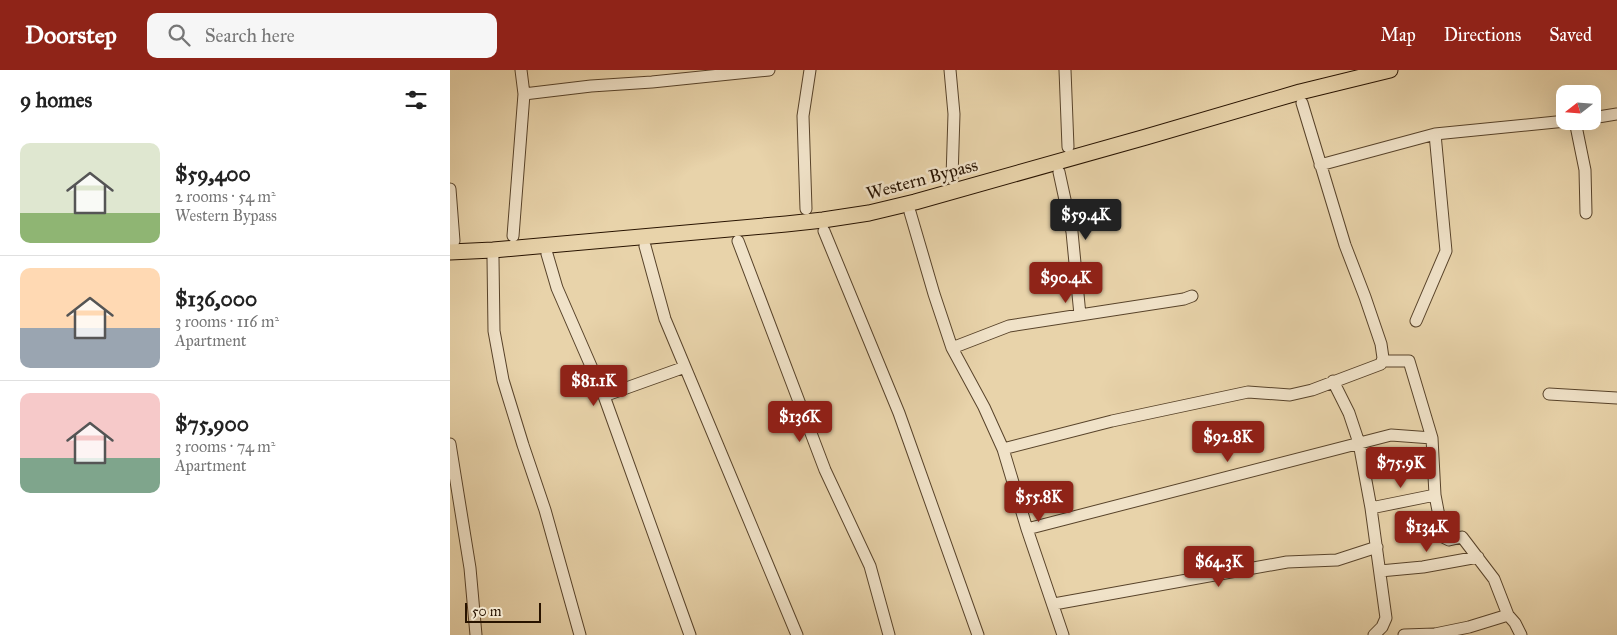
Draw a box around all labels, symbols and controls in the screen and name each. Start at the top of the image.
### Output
search box [147,13,497,58]
text: Doorstep [25,20,117,50]
icon: search [165,21,193,49]
text: Search here [205,24,295,47]
text: Map [1380,24,1416,46]
text: Directions [1444,24,1521,46]
text: Saved [1549,24,1592,46]
north arrow [1556,85,1601,130]
map controls [1556,85,1601,130]
icon: filters [402,86,430,114]
text: 9 homes [20,87,92,113]
street label: Western Bypass [864,154,980,204]
text: $59,400 [175,161,251,187]
icon: home [60,163,120,223]
text: 2 rooms · 54 m² [175,187,276,206]
pin: $59.4K [1045,198,1127,241]
text: $59.4K [1061,205,1111,224]
text: Western Bypass [175,206,277,225]
pin: $90.4K [1025,262,1107,304]
text: $90.4K [1040,268,1092,287]
text: $136,000 [175,286,257,312]
icon: home [60,288,120,348]
text: 3 rooms · 116 m² [175,312,279,331]
text: Apartment [175,331,247,350]
pin: $81.1K [553,364,635,407]
text: $81.1K [571,371,617,390]
pin: $136K [765,400,835,443]
text: $136K [779,407,821,426]
text: $75,900 [175,411,249,437]
icon: home [60,413,120,473]
pin: $92.8K [1187,420,1269,463]
text: $92.8K [1203,427,1253,446]
text: 3 rooms · 74 m² [175,437,275,456]
pin: $75.9K [1360,446,1442,489]
text: $75.9K [1377,453,1425,472]
text: Apartment [175,456,247,475]
pin: $55.8K [998,480,1080,523]
text: $55.8K [1015,487,1063,506]
pin: $134K [1392,510,1462,553]
text: $134K [1406,517,1448,536]
pin: $64.3K [1178,546,1260,588]
text: $64.3K [1195,552,1243,571]
scale bar [465,600,541,623]
text: 50 m [472,603,501,620]

